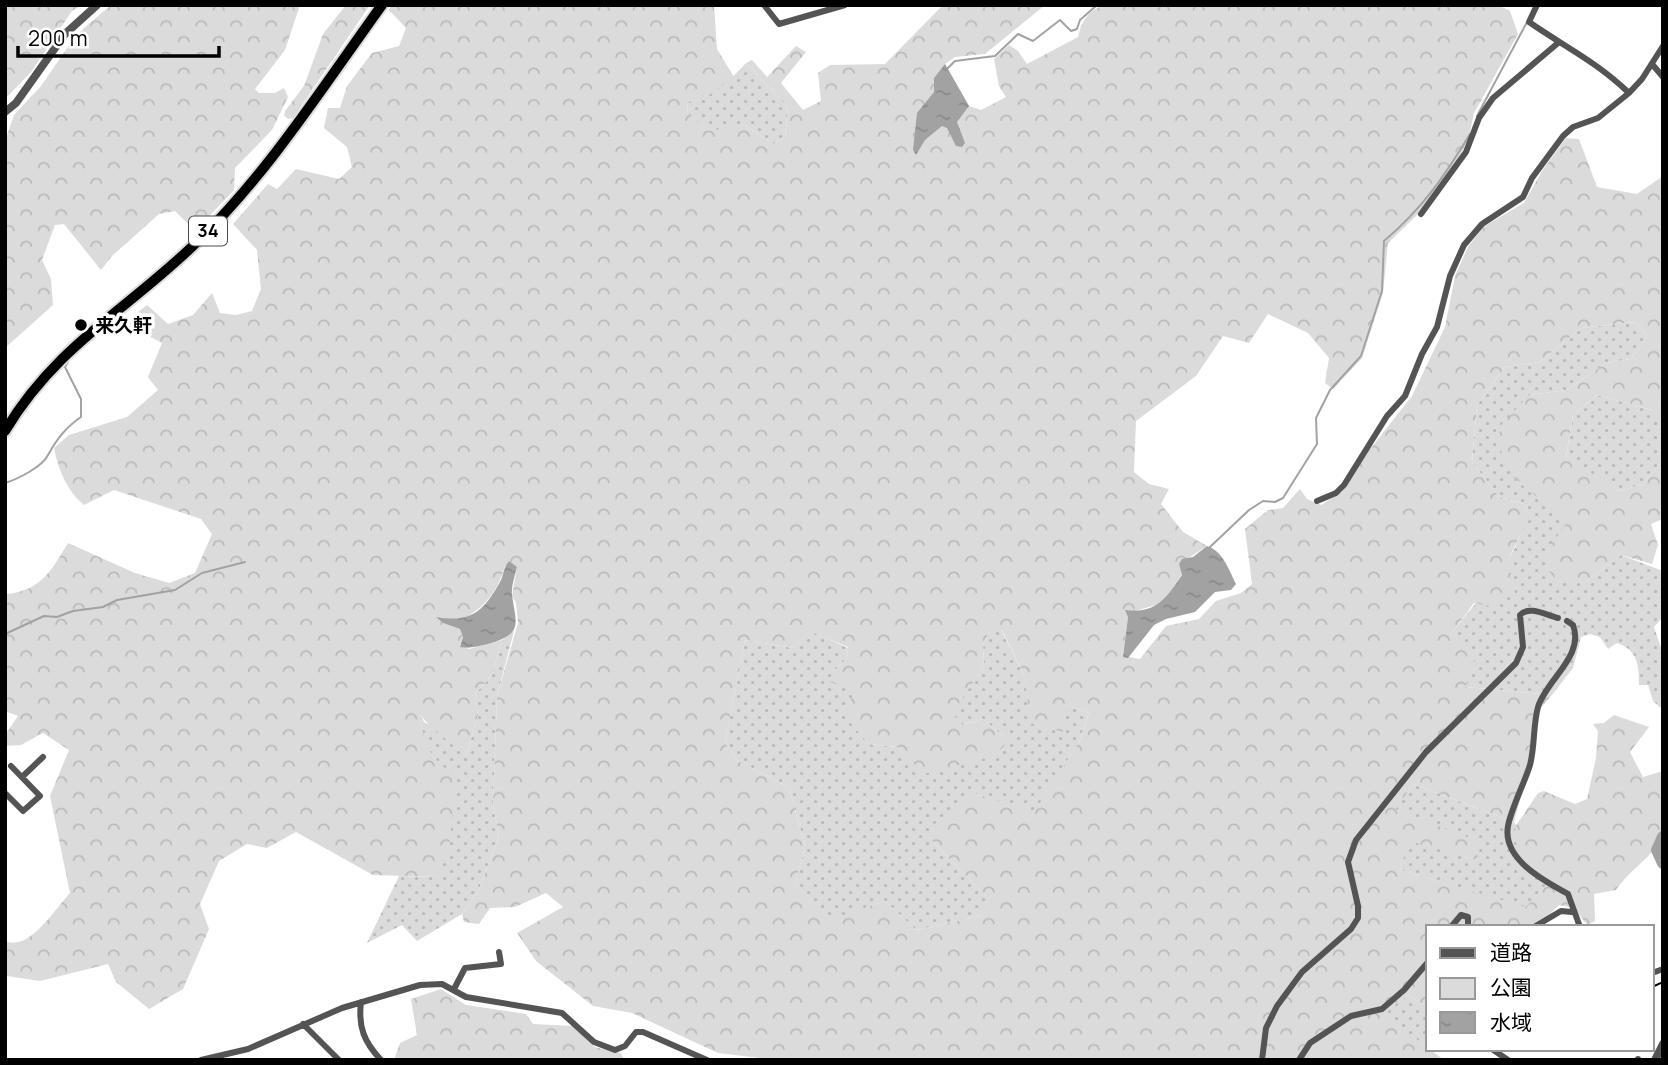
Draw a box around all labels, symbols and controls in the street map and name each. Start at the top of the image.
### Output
scale bar [18,14,219,58]
text: 200 m [28,24,88,52]
road number: 34 [189,216,227,246]
place label: 来久軒 [95,312,152,338]
marker: 来久軒 [73,317,89,333]
legend [1426,925,1654,1051]
text: 道路 [1490,938,1532,966]
text: 公園 [1490,973,1532,1001]
text: 水域 [1490,1008,1532,1036]

